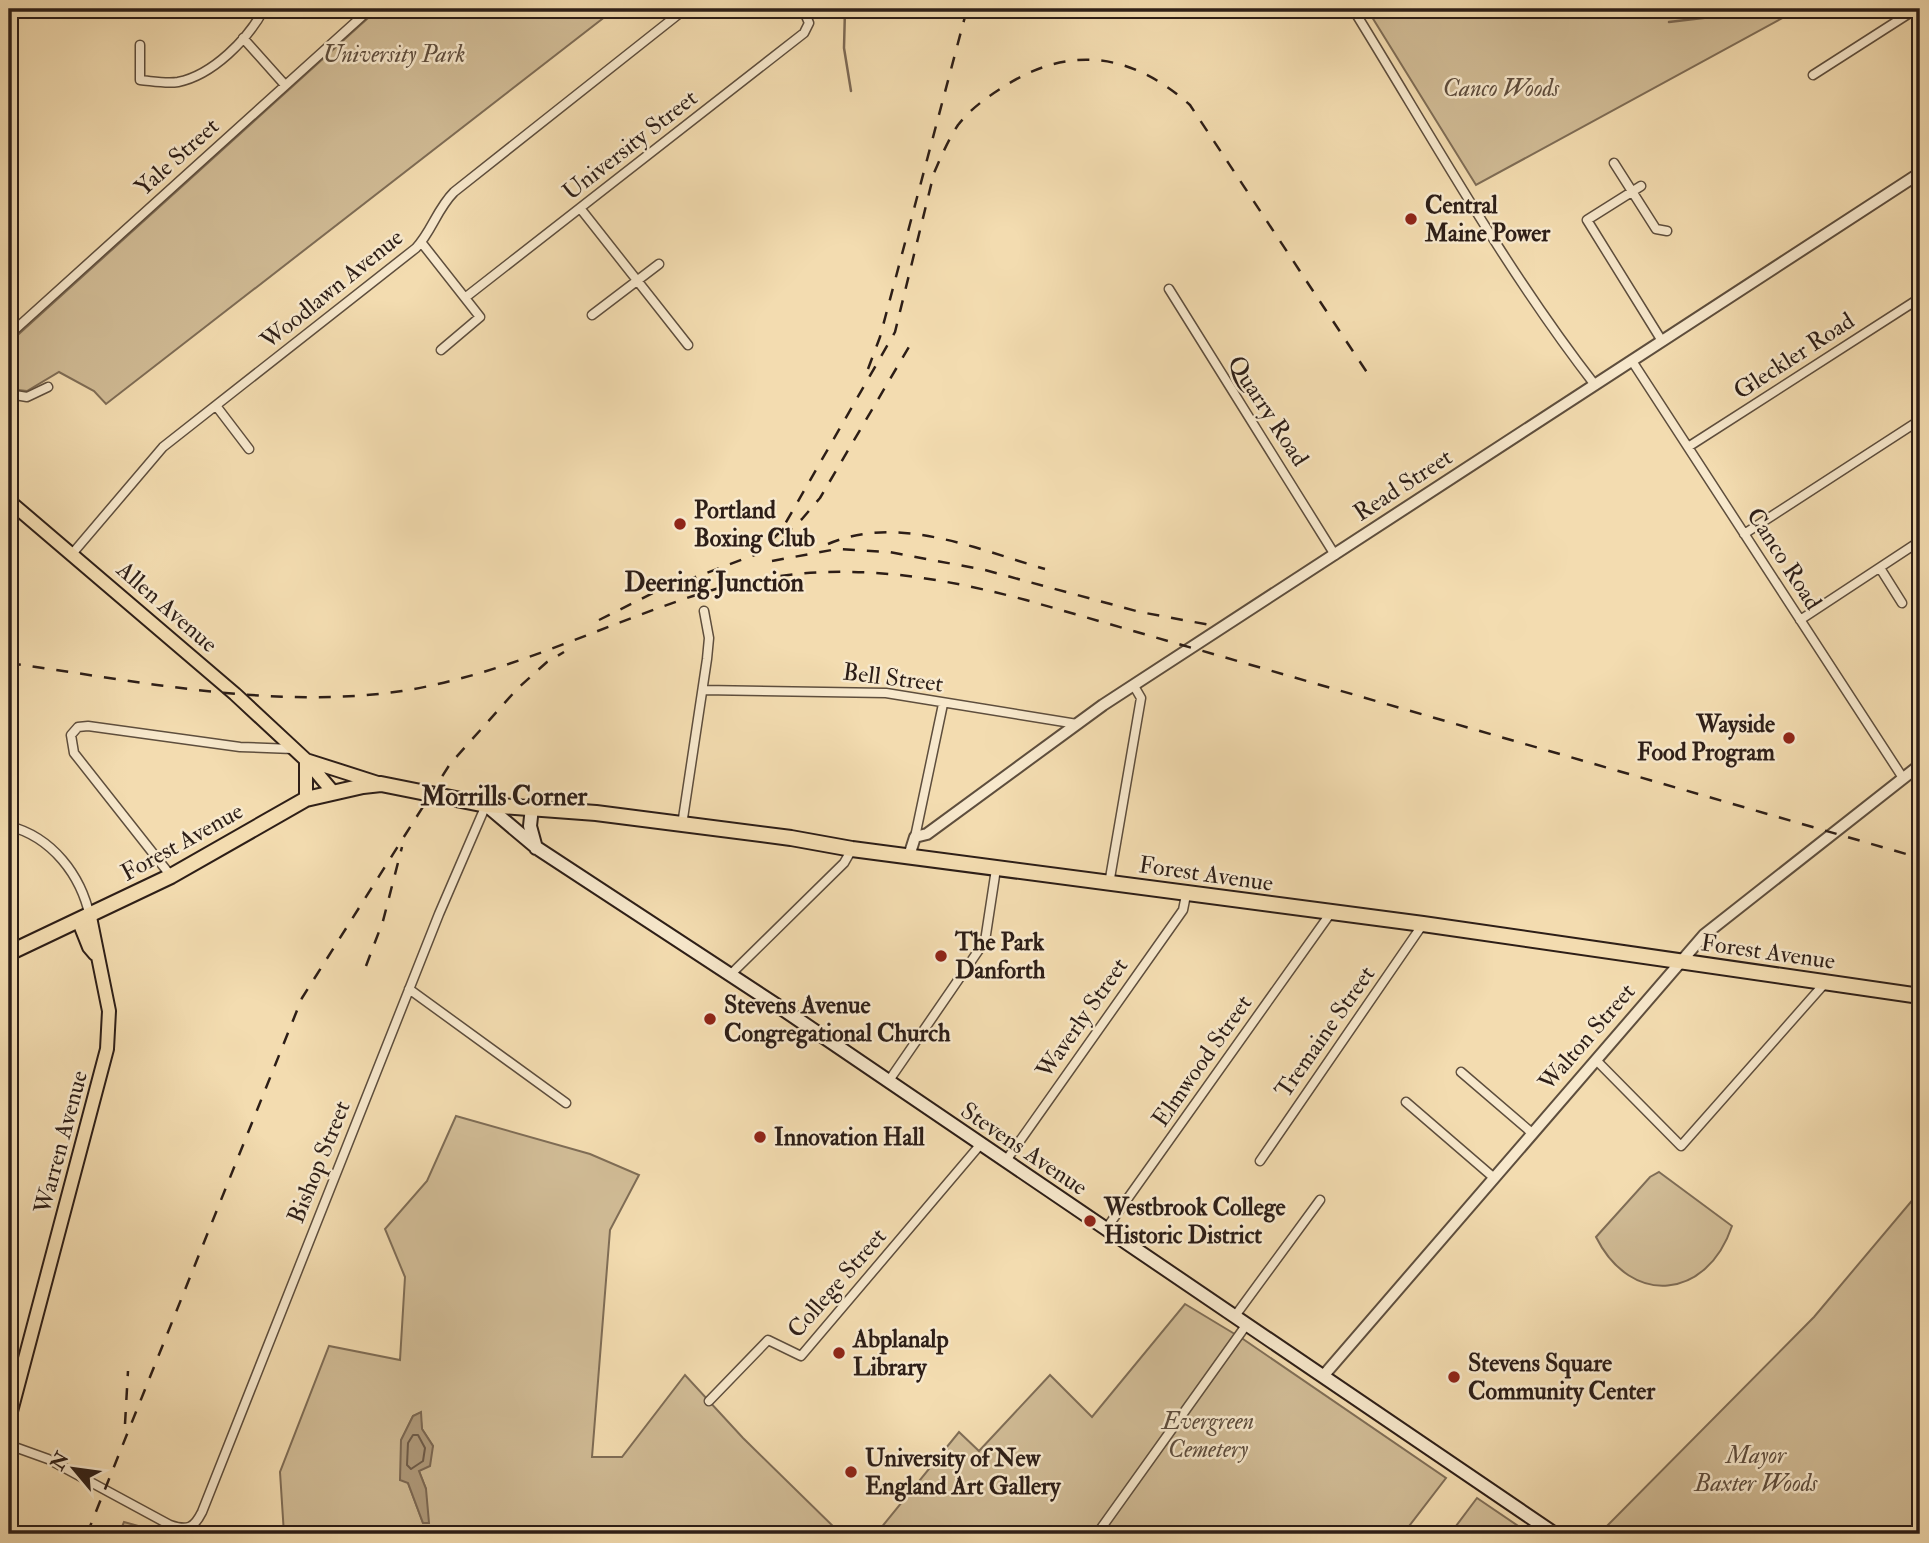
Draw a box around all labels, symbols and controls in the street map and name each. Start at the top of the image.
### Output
park label: University Park [322,39,466,70]
park label: Canco Woods [1443,73,1560,104]
street label: University Street [556,82,704,207]
street label: Yale Street [128,111,226,203]
place label: Central Maine Power [1424,190,1551,249]
marker: Central Maine Power [1403,211,1419,227]
street label: Woodlawn Avenue [254,222,410,357]
street label: Gleckler Road [1728,305,1860,406]
street label: Quarry Road [1221,350,1315,473]
street label: Read Street [1348,441,1458,528]
place label: Portland Boxing Club [694,495,815,554]
street label: Canco Road [1739,502,1829,616]
marker: Portland Boxing Club [672,516,688,532]
street label: Allen Avenue [109,554,224,660]
district label: Deering Junction [624,567,804,600]
street label: Bell Street [841,656,945,700]
place label: Wayside Food Program [1637,709,1775,768]
marker: Wayside Food Program [1781,730,1797,746]
district label: Morrills Corner [420,781,588,813]
street label: Forest Avenue [115,796,249,888]
street label: Forest Avenue [1137,849,1275,899]
place label: The Park Danforth [954,927,1046,986]
street label: Forest Avenue [1699,927,1837,977]
marker: The Park Danforth [933,948,949,964]
street label: Waverly Street [1028,951,1135,1085]
street label: Tremaine Street [1268,960,1382,1104]
street label: Walton Street [1531,977,1642,1098]
street label: Elmwood Street [1145,989,1259,1133]
place label: Stevens Avenue Congregational Church [724,990,951,1049]
marker: Stevens Avenue Congregational Church [702,1011,718,1027]
street label: Warren Avenue [27,1067,95,1218]
street label: Stevens Avenue [955,1095,1093,1203]
street label: Bishop Street [280,1096,358,1228]
place label: Innovation Hall [774,1122,926,1153]
marker: Innovation Hall [752,1129,768,1145]
place label: Westbrook College Historic District [1103,1192,1286,1251]
marker: Westbrook College Historic District [1082,1213,1098,1229]
street label: College Street [781,1221,893,1344]
place label: Abplanalp Library [852,1324,949,1383]
marker: Abplanalp Library [831,1345,847,1361]
place label: Stevens Square Community Center [1468,1348,1656,1407]
marker: Stevens Square Community Center [1446,1369,1462,1385]
park label: Evergreen Cemetery [1160,1406,1254,1465]
north arrow [38,1434,108,1504]
park label: Mayor Baxter Woods [1694,1440,1818,1499]
place label: University of New England Art Gallery [865,1443,1062,1502]
text: N [45,1447,75,1475]
marker: University of New England Art Gallery [843,1464,859,1480]

